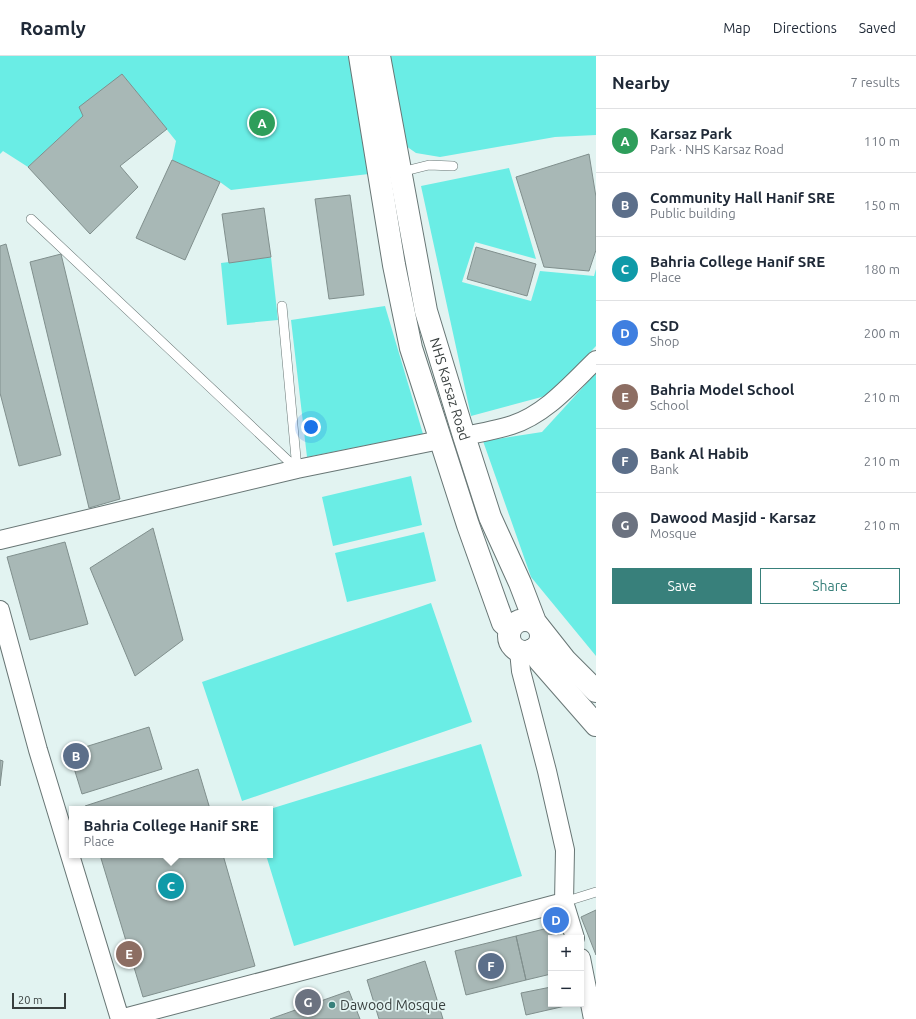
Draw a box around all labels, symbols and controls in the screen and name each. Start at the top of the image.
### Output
text: Roamly [20,17,86,39]
text: Map [723,20,751,36]
text: Directions [773,20,837,36]
text: Saved [859,20,896,36]
text: Nearby [612,73,670,92]
text: 7 results [850,75,900,89]
pin: A [249,108,275,138]
text: Karsaz Park [650,125,732,142]
text: A [620,134,630,148]
text: 110 m [864,134,900,148]
text: Park · NHS Karsaz Road [650,142,784,156]
text: Community Hall Hanif SRE [650,189,835,206]
text: B [621,198,629,212]
text: 150 m [864,198,900,212]
text: Public building [650,206,736,220]
text: Bahria College Hanif SRE [650,253,825,270]
text: C [621,262,629,276]
text: 180 m [864,262,900,276]
text: Place [650,270,681,284]
text: CSD [650,317,679,334]
text: D [620,326,630,340]
text: 200 m [864,326,900,340]
text: Shop [650,334,679,348]
street label: NHS Karsaz Road [427,336,473,443]
text: Bahria Model School [650,381,794,398]
text: E [621,390,629,404]
text: 210 m [864,390,900,404]
text: School [650,398,689,412]
your location [301,417,321,437]
text: Bank Al Habib [650,445,749,462]
text: F [621,454,629,468]
text: 210 m [864,454,900,468]
text: Bank [650,462,679,476]
text: Dawood Masjid - Karsaz [650,509,816,526]
text: G [621,518,630,532]
text: 210 m [864,518,900,532]
text: Mosque [650,526,697,540]
button: Save [612,568,752,604]
button: Share [760,568,900,604]
pin: B [63,741,89,771]
popup [69,806,273,858]
text: Bahria College Hanif SRE [83,817,259,834]
text: Place [83,834,115,848]
pin: C [158,871,184,901]
pin: D [543,905,569,935]
map controls [548,935,584,1007]
button: + [548,935,584,971]
pin: E [116,939,142,969]
pin: F [478,951,504,981]
button: − [548,971,584,1007]
pin: G [295,987,321,1017]
scale bar [12,991,66,1010]
text: 20 m [18,994,42,1006]
place label: Dawood Mosque [340,997,446,1013]
marker: Dawood Mosque [327,1000,337,1010]

